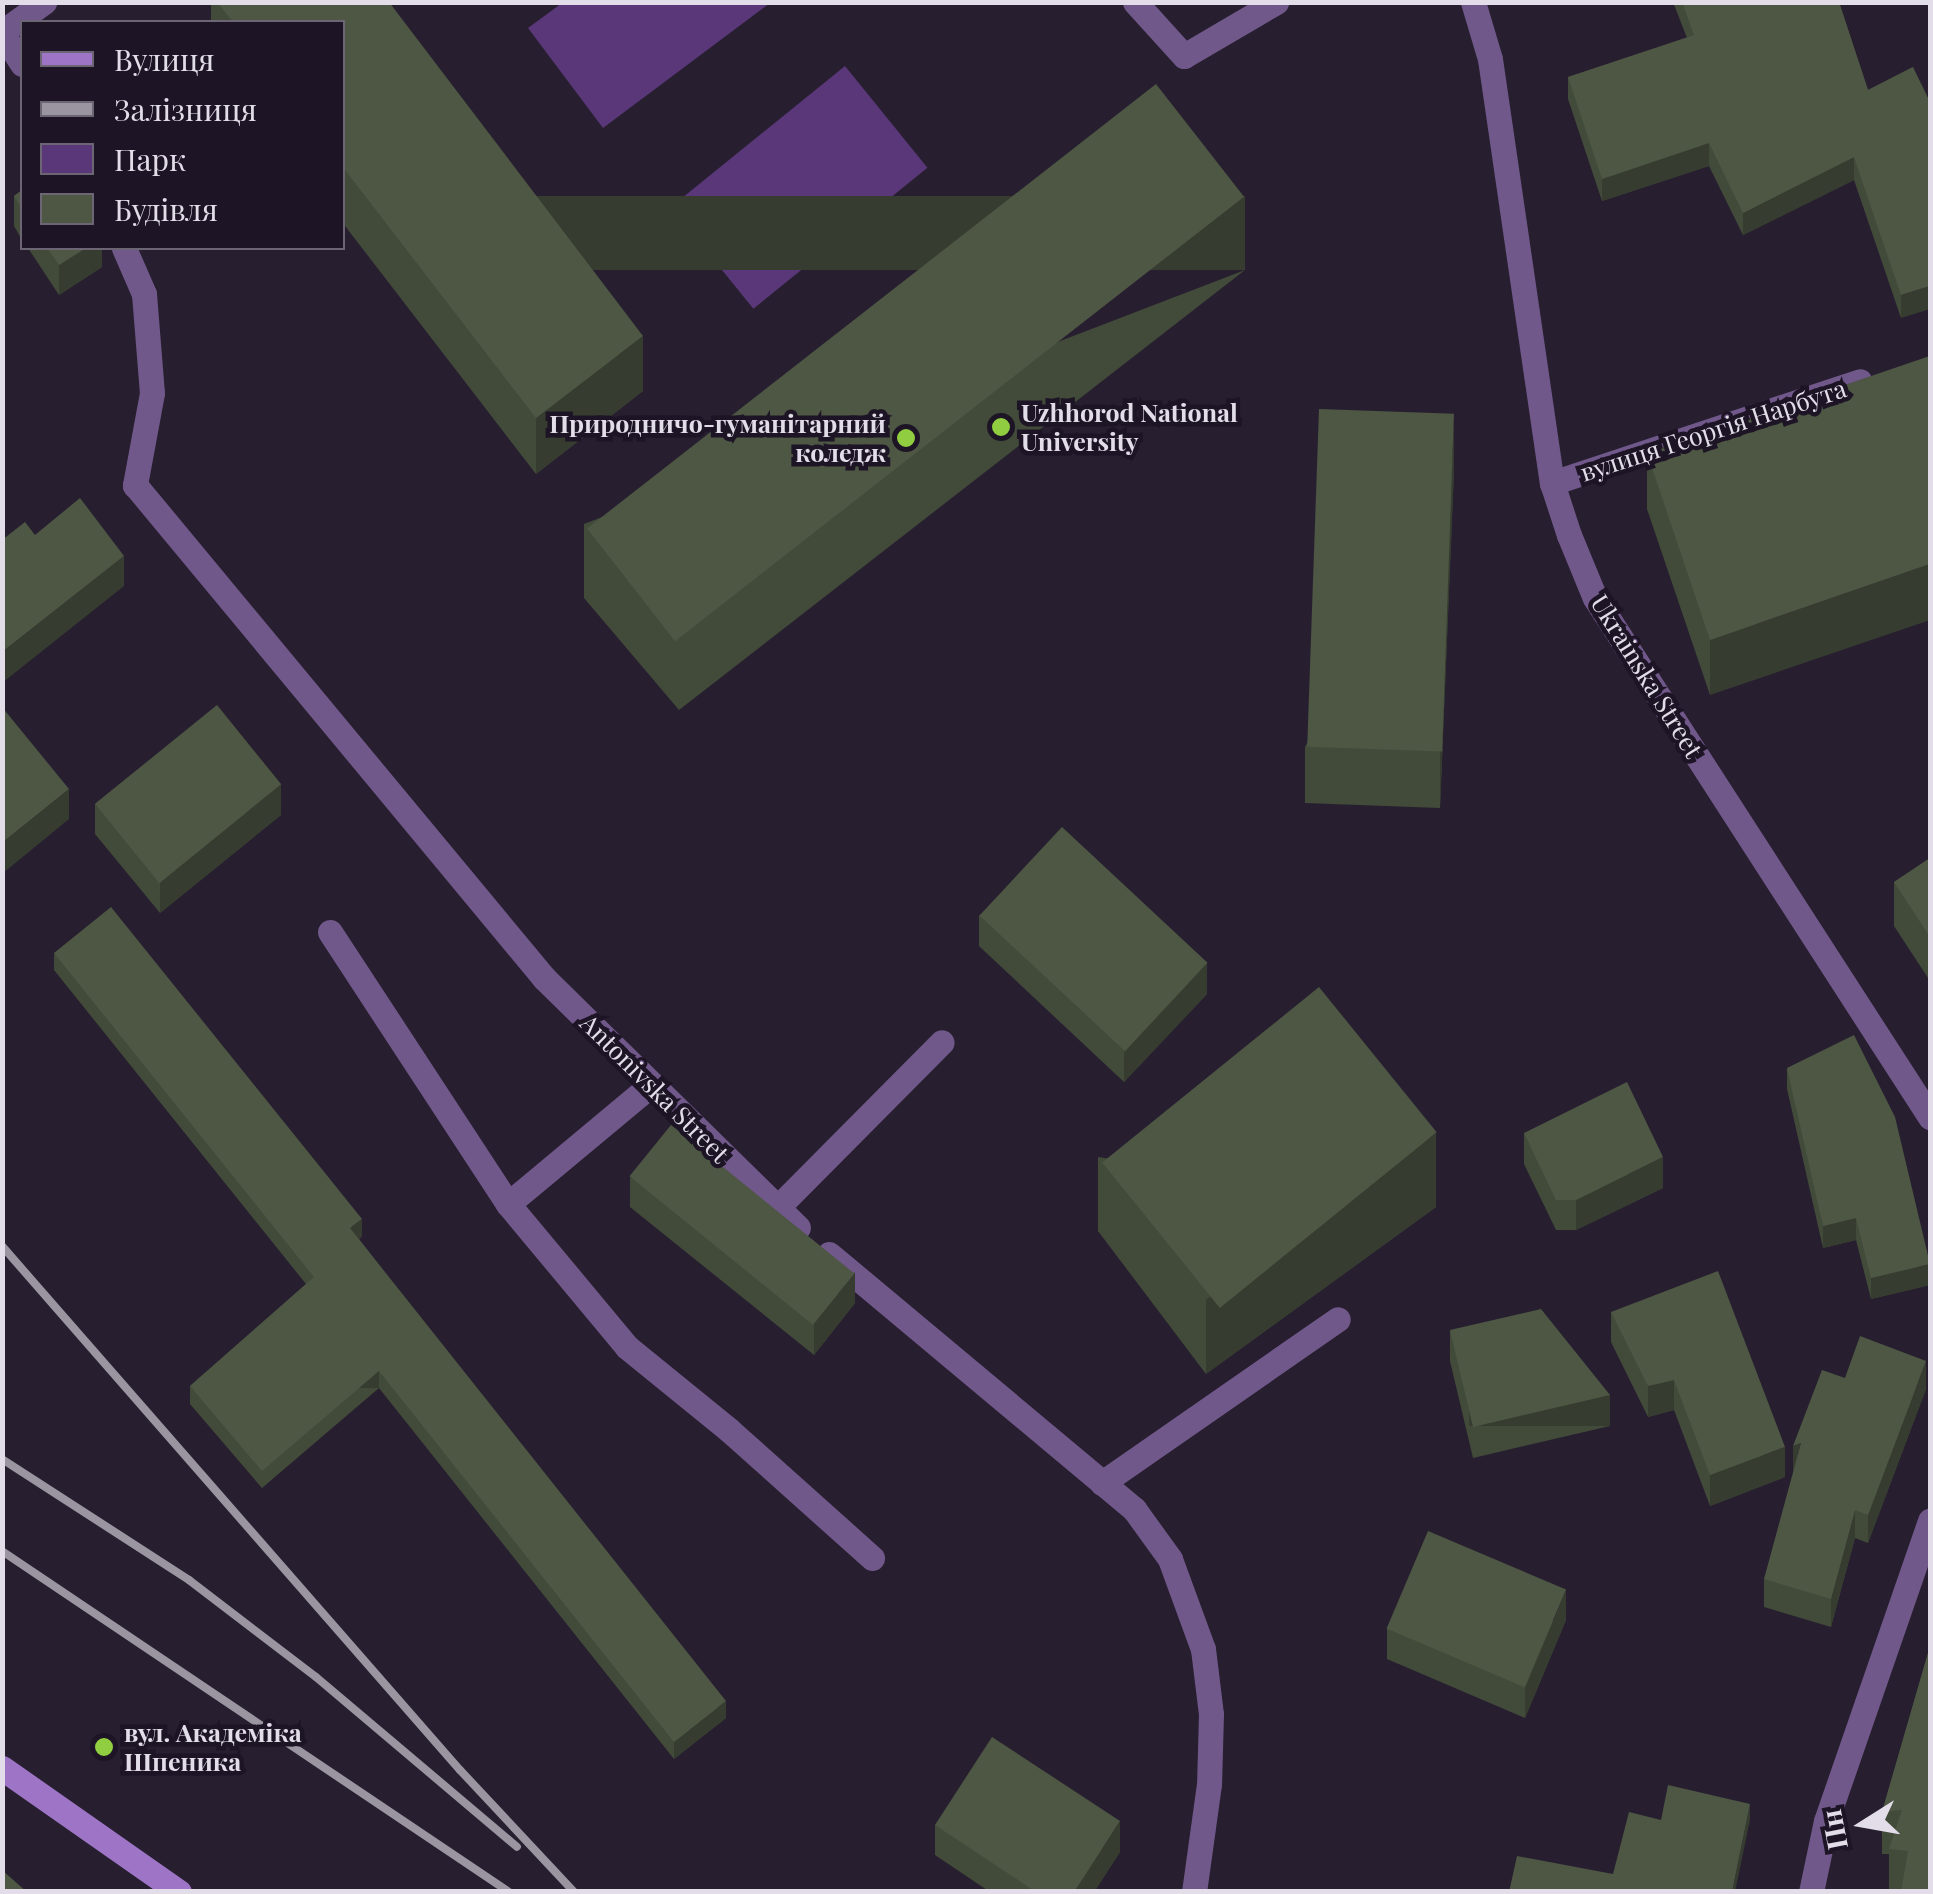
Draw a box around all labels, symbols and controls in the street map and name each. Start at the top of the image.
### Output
legend [20,20,345,250]
text: Вулиця [114,39,214,79]
text: Залізниця [114,89,257,129]
text: Парк [114,139,186,179]
text: Будівля [114,189,218,229]
street label: вулиця Георгія Нарбута [1576,373,1850,487]
place label: Uzhhorod National University [1021,398,1238,457]
place label: Природничо-гуманітарний коледж [549,409,886,468]
marker: Uzhhorod National University [990,416,1012,438]
marker: Природничо-гуманітарний коледж [895,427,917,449]
street label: Ukrainska Street [1585,589,1709,763]
street label: Antonivska Street [574,1007,736,1169]
place label: вул. Академіка Шпеника [124,1718,302,1777]
marker: вул. Академіка Шпеника [93,1736,115,1758]
north arrow [1813,1774,1913,1874]
text: Пн [1811,1807,1855,1853]

